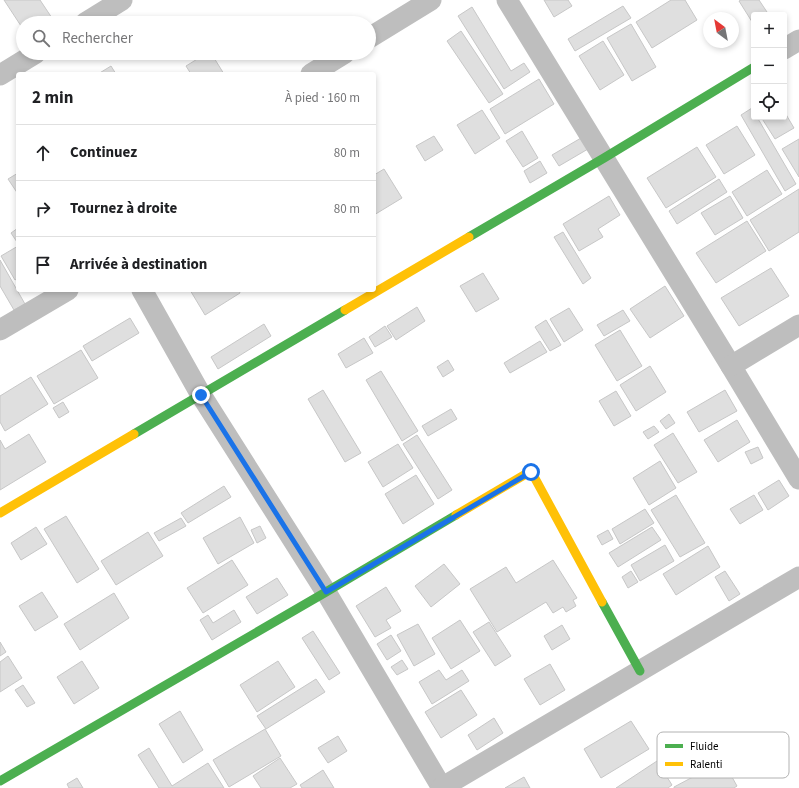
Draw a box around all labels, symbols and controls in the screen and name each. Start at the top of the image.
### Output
north arrow [703,12,739,48]
map controls [751,12,787,120]
button: + [751,12,787,48]
search box [16,16,376,60]
icon: search [30,27,52,49]
text: Rechercher [62,28,133,49]
button: − [751,48,787,84]
button: locate [751,84,787,120]
text: 2 min [32,86,73,110]
text: À pied · 160 m [285,89,360,107]
icon: ahead [32,142,54,164]
text: Continuez [70,142,137,163]
text: 80 m [334,144,360,162]
icon: right [32,198,54,220]
text: Tournez à droite [70,198,177,219]
text: 80 m [334,200,360,218]
icon: arrive [32,254,54,276]
text: Arrivée à destination [70,254,207,275]
route end [192,386,210,404]
route start [522,463,540,481]
legend [657,732,789,778]
text: Fluide [690,739,719,754]
text: Ralenti [690,757,722,772]

